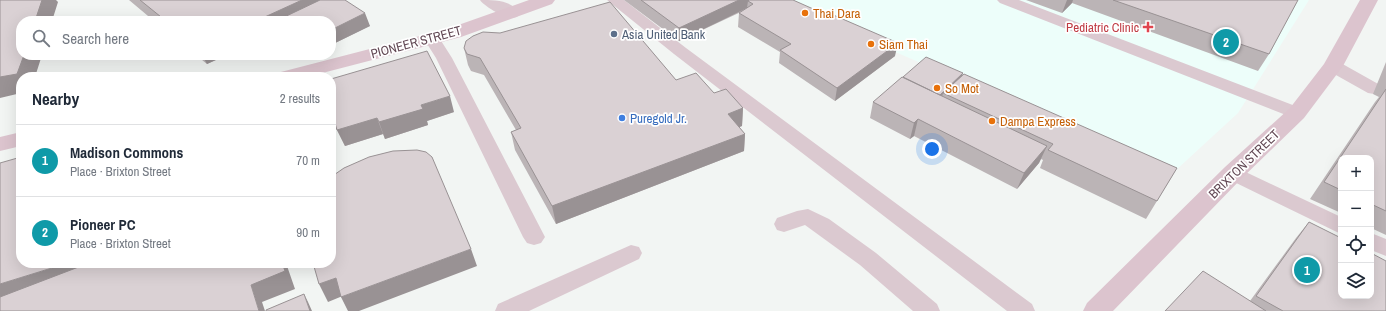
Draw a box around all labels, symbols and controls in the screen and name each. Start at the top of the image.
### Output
place label: Thai Dara [813,5,860,22]
marker: Thai Dara [800,8,810,18]
search box [16,16,336,60]
place label: Pediatric Clinic [1066,19,1139,36]
marker: Pediatric Clinic [1142,21,1154,33]
street label: PIONEER STREET [369,22,464,62]
place label: Asia United Bank [621,26,706,43]
icon: search [30,27,52,49]
pin: 2 [1213,27,1239,57]
text: Search here [62,28,129,49]
marker: Asia United Bank [609,29,619,39]
place label: Siam Thai [879,36,928,53]
marker: Siam Thai [866,39,876,49]
place label: So Mot [945,80,979,97]
marker: So Mot [932,83,942,93]
text: Nearby [32,87,79,110]
text: 2 results [280,90,320,107]
place label: Puregold Jr. [630,110,687,127]
marker: Puregold Jr. [617,113,627,123]
place label: Dampa Express [1000,113,1076,130]
marker: Dampa Express [987,116,997,126]
street label: BRIXTON STREET [1205,126,1283,202]
your location [922,139,942,159]
text: Madison Commons [70,142,183,163]
text: 1 [42,152,48,169]
text: 70 m [296,152,320,169]
map controls [1338,155,1374,299]
button: + [1338,155,1374,191]
text: Place · Brixton Street [70,163,171,180]
button: − [1338,191,1374,227]
text: Pioneer PC [70,214,136,235]
text: 2 [42,224,48,241]
text: 90 m [296,224,320,241]
button: locate [1338,227,1374,263]
text: Place · Brixton Street [70,235,171,252]
pin: 1 [1294,255,1320,285]
button: layers [1338,263,1374,299]

